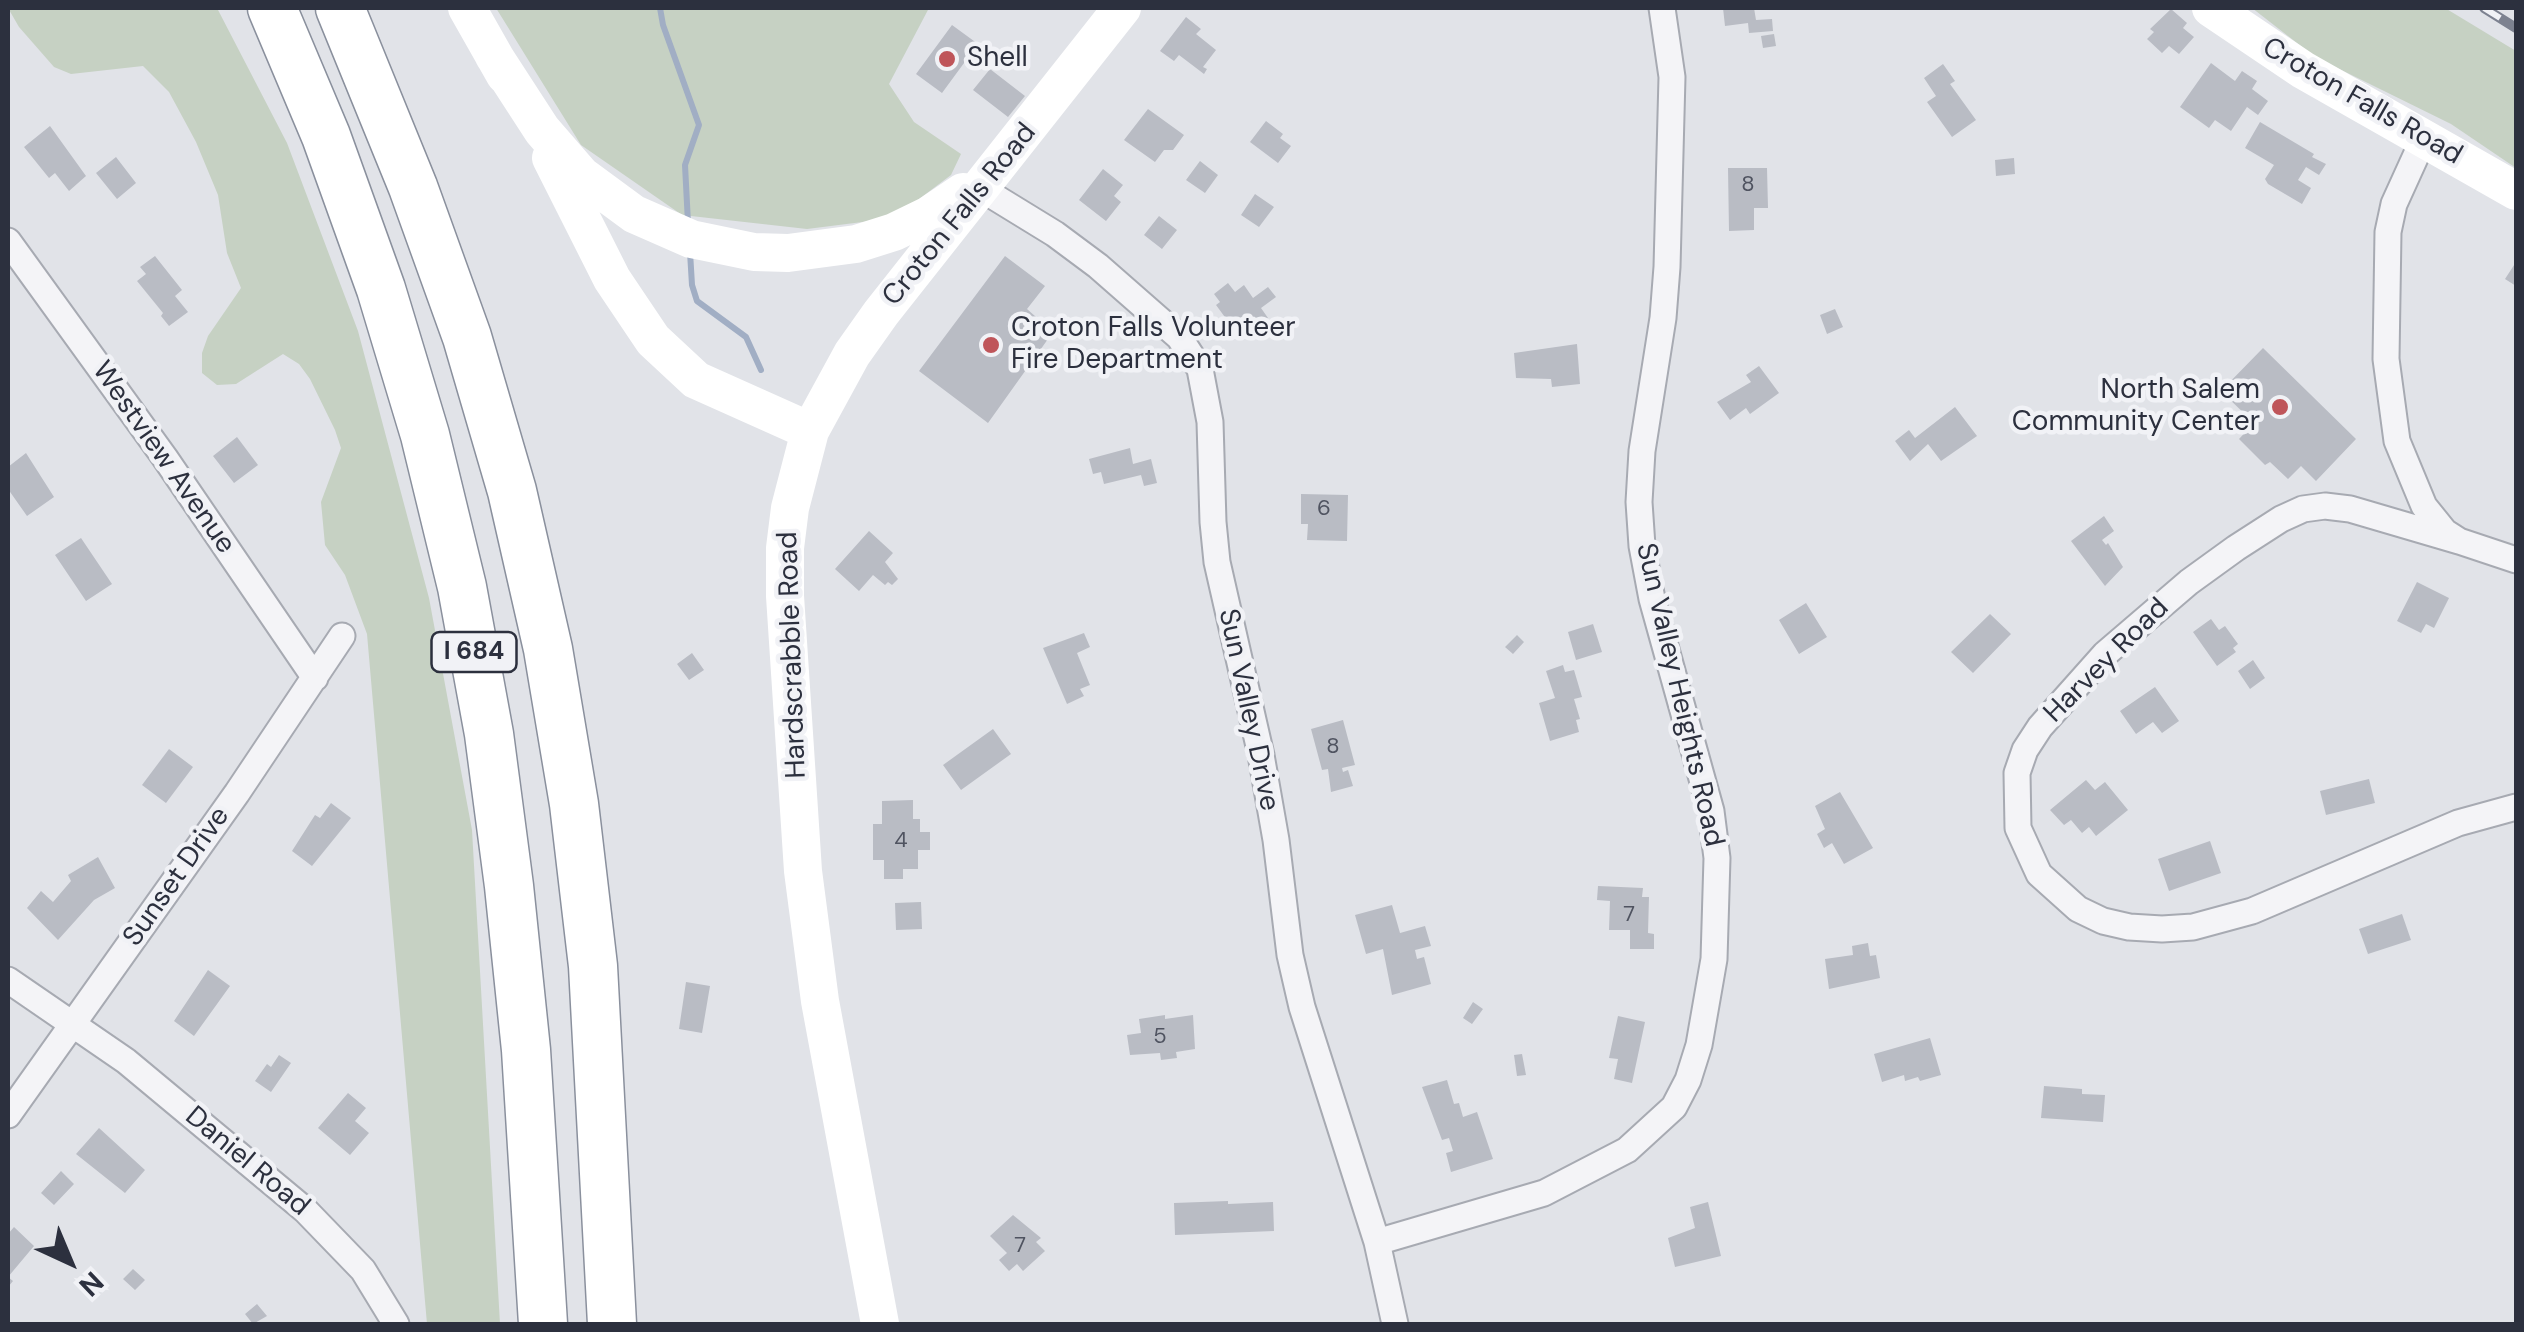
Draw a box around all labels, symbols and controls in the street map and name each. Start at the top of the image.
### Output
street label: Croton Falls Road [2256,31,2468,173]
place label: Shell [967,42,1028,76]
marker: Shell [936,48,958,70]
street label: Croton Falls Road [876,117,1044,313]
house number: 8 [1741,172,1755,198]
place label: Croton Falls Volunteer Fire Department [1011,312,1296,378]
marker: Croton Falls Volunteer Fire Department [980,334,1002,356]
street label: Westview Avenue [84,355,242,561]
place label: North Salem Community Center [2012,374,2260,440]
marker: North Salem Community Center [2269,396,2291,418]
house number: 6 [1317,496,1331,522]
street label: Hardscrabble Road [772,531,814,779]
street label: Sun Valley Heights Road [1628,540,1730,850]
street label: Harvey Road [2038,592,2176,730]
street label: Sun Valley Drive [1210,606,1286,814]
road number: I 684 [432,632,516,672]
house number: 8 [1326,734,1340,760]
street label: Sunset Drive [117,801,237,953]
house number: 4 [894,828,908,854]
house number: 7 [1623,902,1635,928]
house number: 5 [1153,1024,1167,1050]
street label: Daniel Road [178,1100,316,1224]
north arrow [20,1212,120,1312]
house number: 7 [1014,1233,1026,1259]
text: N [71,1264,111,1304]

